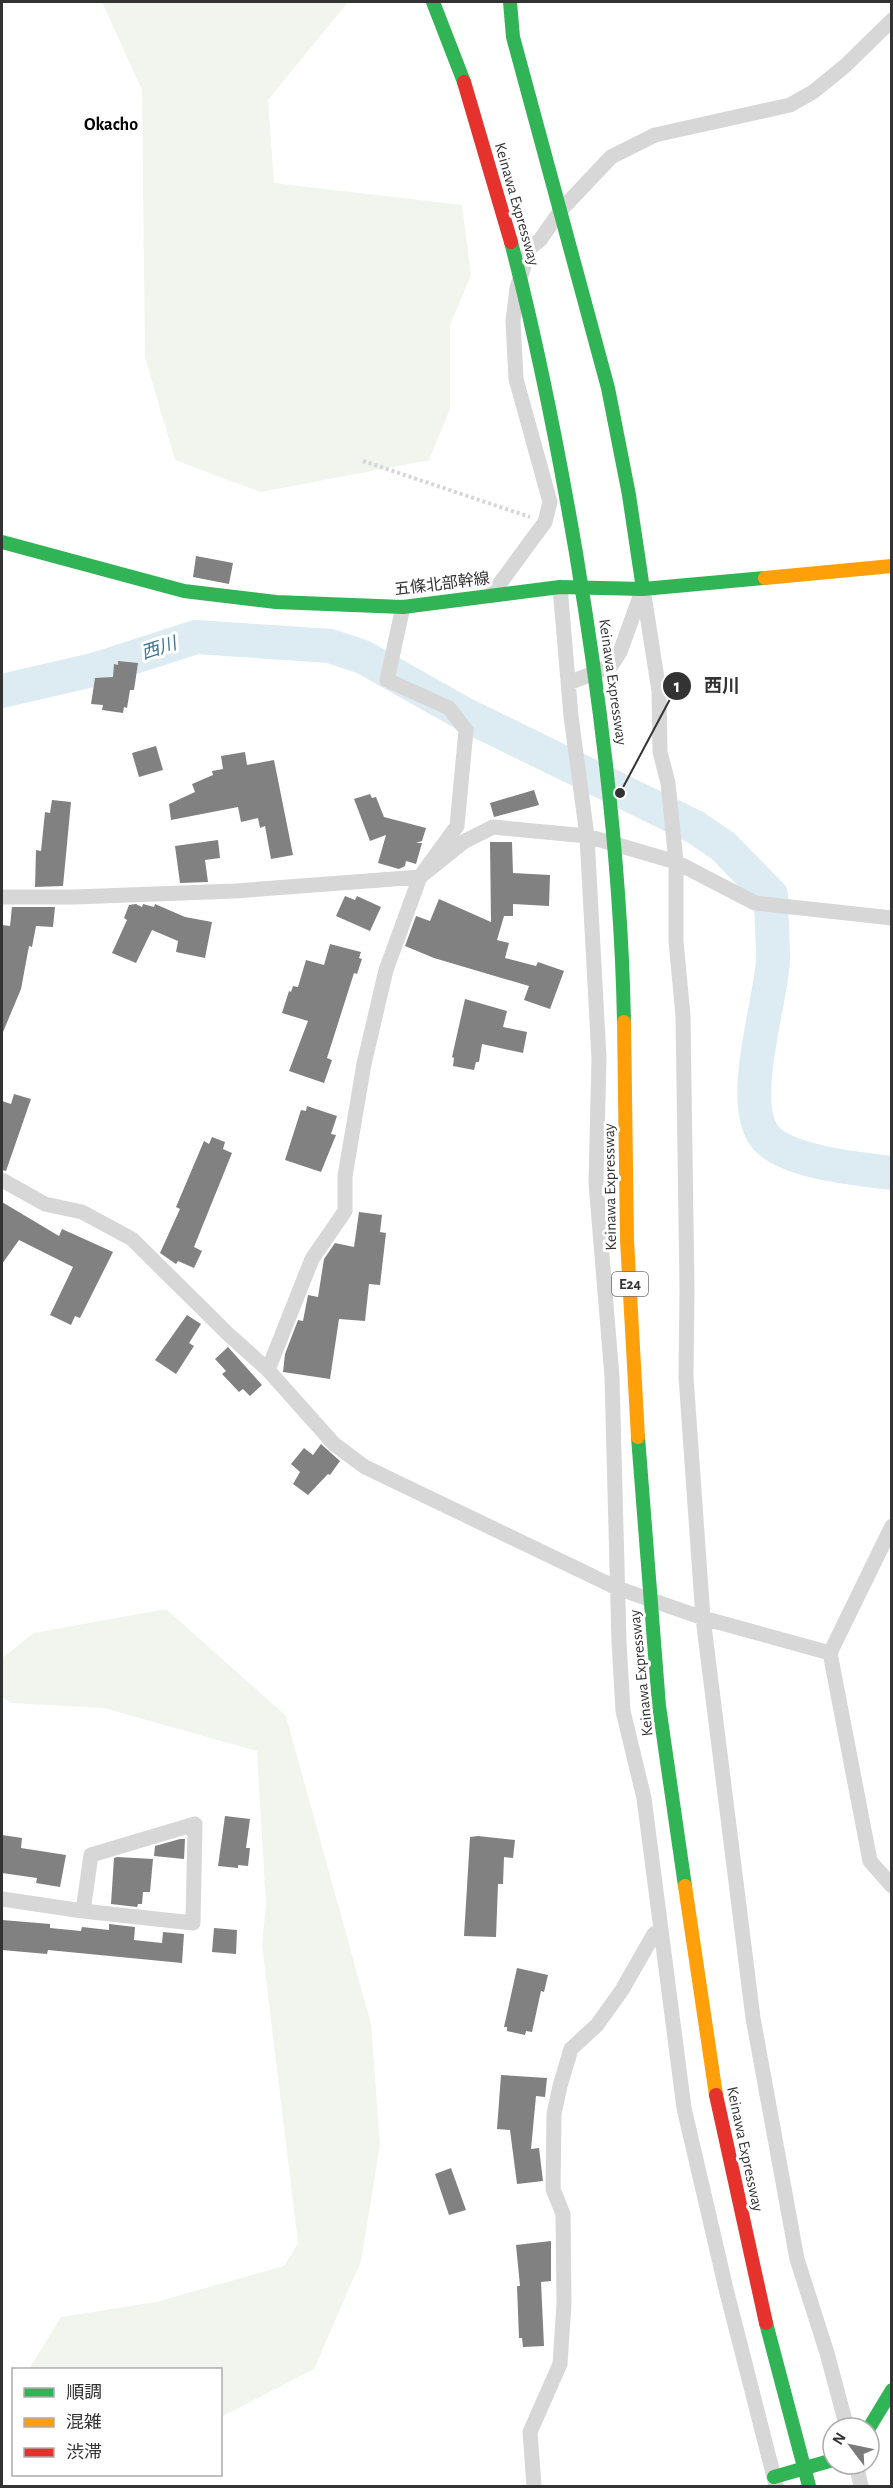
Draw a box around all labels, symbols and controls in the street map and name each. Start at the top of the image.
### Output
district label: Okacho [84,116,138,134]
street label: Keinawa Expressway [491,141,542,268]
street label: 五條北部幹線 [393,569,491,598]
street label: Keinawa Expressway [595,618,630,746]
water label: 西川 [139,633,181,663]
callout: 西川 [662,668,752,704]
text: 西川 [704,676,740,696]
text: 1 [674,678,680,696]
street label: Keinawa Expressway [601,1123,620,1251]
road number: E24 [612,1272,648,1296]
street label: Keinawa Expressway [626,1609,657,1737]
street label: Keinawa Expressway [723,2085,766,2213]
legend [12,2368,222,2476]
text: 順調 [66,2384,102,2402]
text: 混雑 [66,2412,102,2432]
north arrow [821,2416,881,2476]
text: N [829,2430,849,2448]
text: 渋滞 [66,2443,102,2462]

